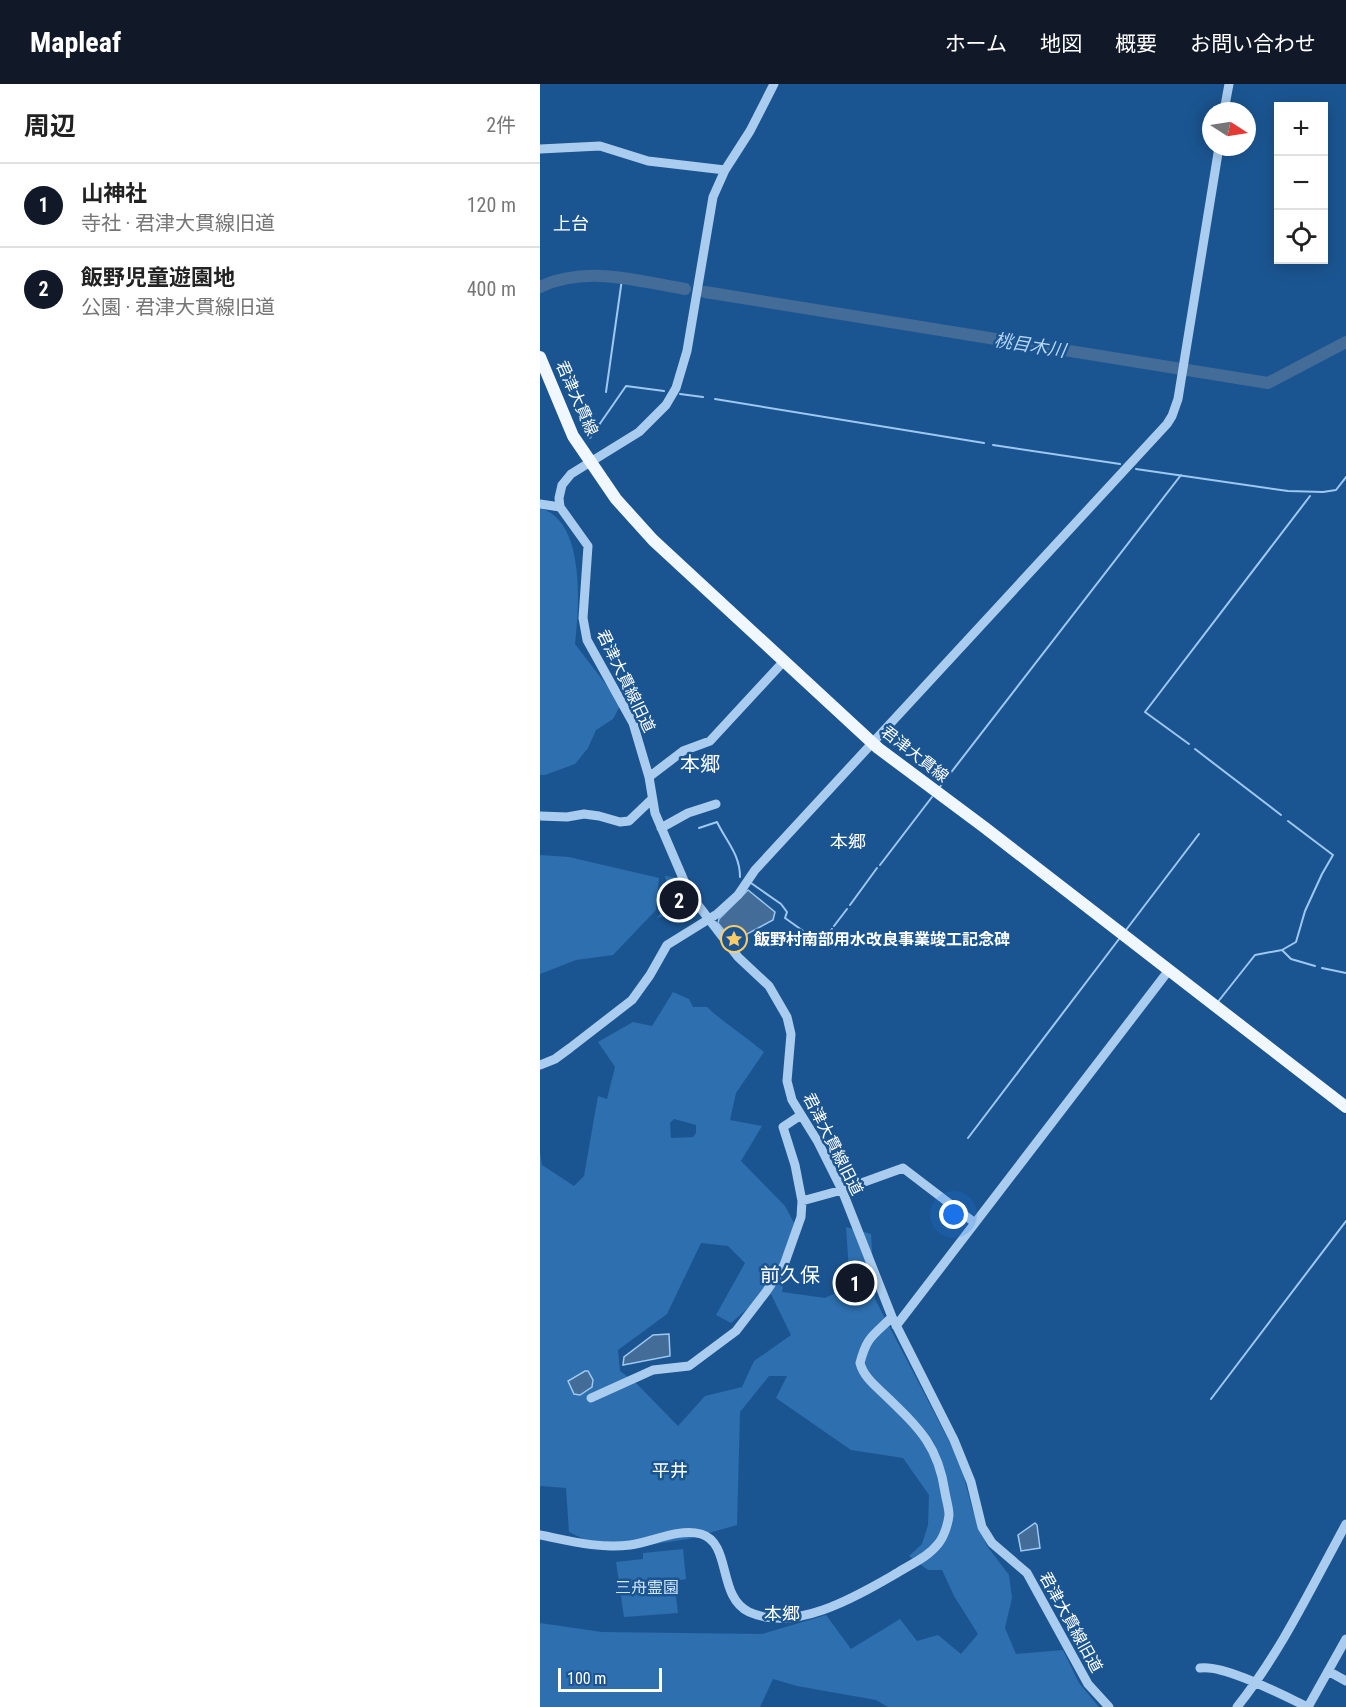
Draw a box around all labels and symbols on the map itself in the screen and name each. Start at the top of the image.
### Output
north arrow [1202,102,1256,156]
district label: 上台 [553,213,589,234]
water label: 桃目木川 [993,329,1069,361]
street label: 君津大貫線 [552,358,602,438]
street label: 君津大貫線旧道 [593,626,659,736]
street label: 君津大貫線 [878,722,952,786]
district label: 本郷 [680,752,720,776]
district label: 本郷 [830,831,866,852]
pin: 2 [660,878,698,922]
place icon: 飯野村南部用水改良事業竣工記念碑 [719,924,749,954]
place label: 飯野村南部用水改良事業竣工記念碑 [753,930,1010,949]
street label: 君津大貫線旧道 [799,1090,867,1198]
your location [939,1200,968,1229]
pin: 1 [836,1260,874,1306]
district label: 前久保 [760,1263,820,1287]
district label: 平井 [652,1460,688,1481]
street label: 君津大貫線旧道 [1036,1568,1106,1676]
park label: 三舟霊園 [615,1578,679,1597]
district label: 本郷 [764,1603,800,1624]
scale bar [558,1665,662,1692]

